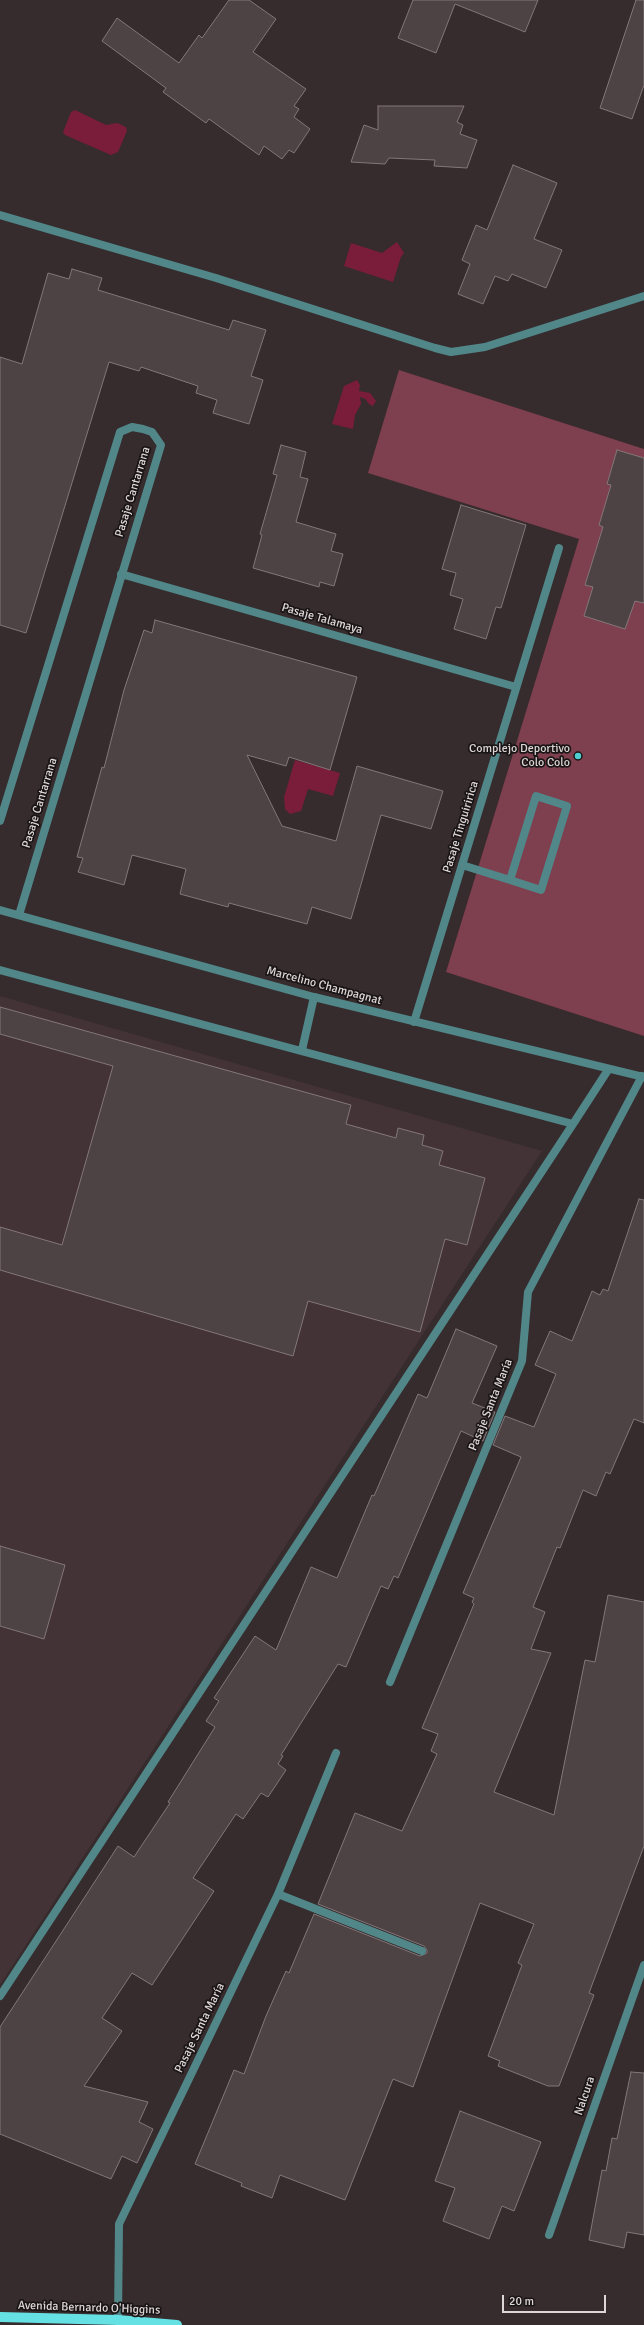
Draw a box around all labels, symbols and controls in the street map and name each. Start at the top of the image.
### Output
street label: Pasaje Cantarrana [112,445,154,539]
street label: Pasaje Talamaya [280,601,364,637]
place label: Complejo Deportivo Colo Colo [469,742,570,770]
marker: Complejo Deportivo Colo Colo [573,751,583,761]
street label: Pasaje Cantarrana [19,756,61,850]
street label: Pasaje Tinguiririca [440,779,482,875]
street label: Marcelino Champagnat [265,964,383,1008]
street label: Pasaje Santa María [466,1357,516,1453]
street label: Pasaje Santa María [172,1981,228,2075]
street label: Nalcura [572,2075,598,2117]
scale bar [504,2287,608,2313]
text: 20 m [509,2294,534,2309]
street label: Avenida Bernardo O'Higgins [18,2298,160,2318]

